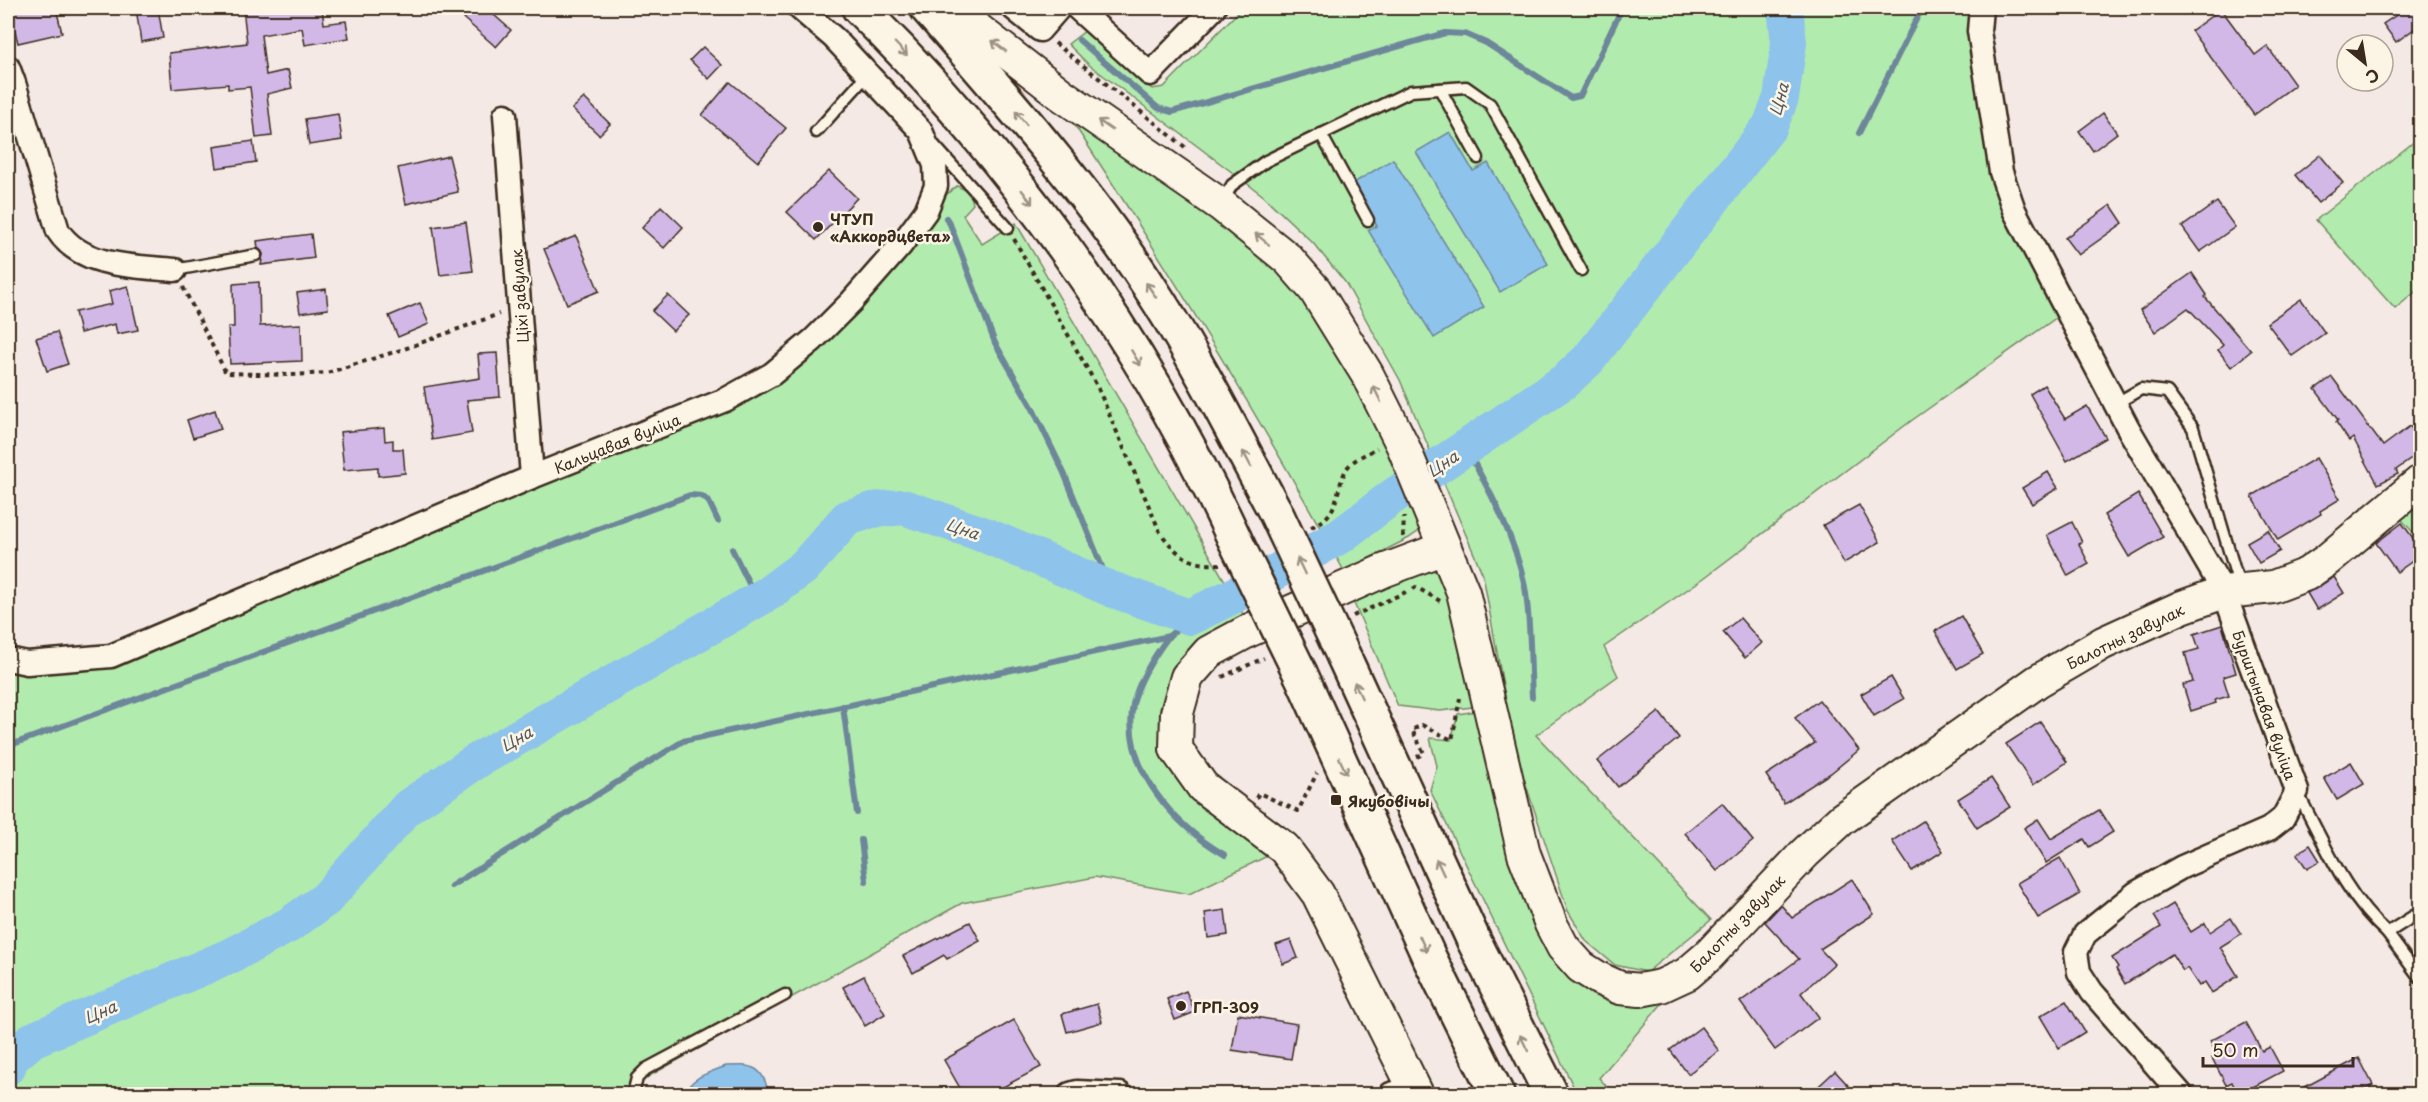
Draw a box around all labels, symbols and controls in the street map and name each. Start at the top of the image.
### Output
north arrow [2335,33,2395,93]
one-way arrow [991,40,1007,53]
one-way arrow [894,41,908,56]
text: С [2362,63,2384,90]
water label: Цна [1762,79,1794,118]
one-way arrow [1014,110,1027,126]
one-way arrow [1097,119,1113,131]
one-way arrow [1021,189,1034,205]
place label: ЧТУП «Аккордцвета» [830,207,950,247]
marker: ЧТУП «Аккордцвета» [811,220,825,234]
one-way arrow [1255,232,1271,245]
street label: Ціхі завулак [504,248,534,344]
one-way arrow [1145,281,1158,298]
one-way arrow [1131,349,1143,366]
one-way arrow [1371,386,1382,404]
street label: Кальцавая вуліца [550,407,684,479]
water label: Цна [1422,443,1463,482]
one-way arrow [1241,451,1252,469]
water label: Цна [943,511,984,545]
one-way arrow [1294,557,1306,575]
street label: Балотны завулак [2062,597,2188,674]
street label: Бурштынавая вуліца [2227,627,2303,784]
one-way arrow [1352,681,1364,699]
water label: Цна [496,719,537,757]
one-way arrow [1337,757,1349,775]
place label: Якубовічы [1347,789,1430,812]
marker: Якубовічы [1329,793,1343,807]
one-way arrow [1433,858,1445,876]
street label: Балотны завулак [1684,869,1790,977]
one-way arrow [1418,935,1430,953]
water label: Цна [80,993,121,1029]
place label: ГРП-309 [1193,995,1259,1018]
marker: ГРП-309 [1174,999,1188,1013]
scale bar [2203,1030,2353,1068]
one-way arrow [1518,1034,1530,1052]
text: 50 m [2212,1036,2259,1063]

